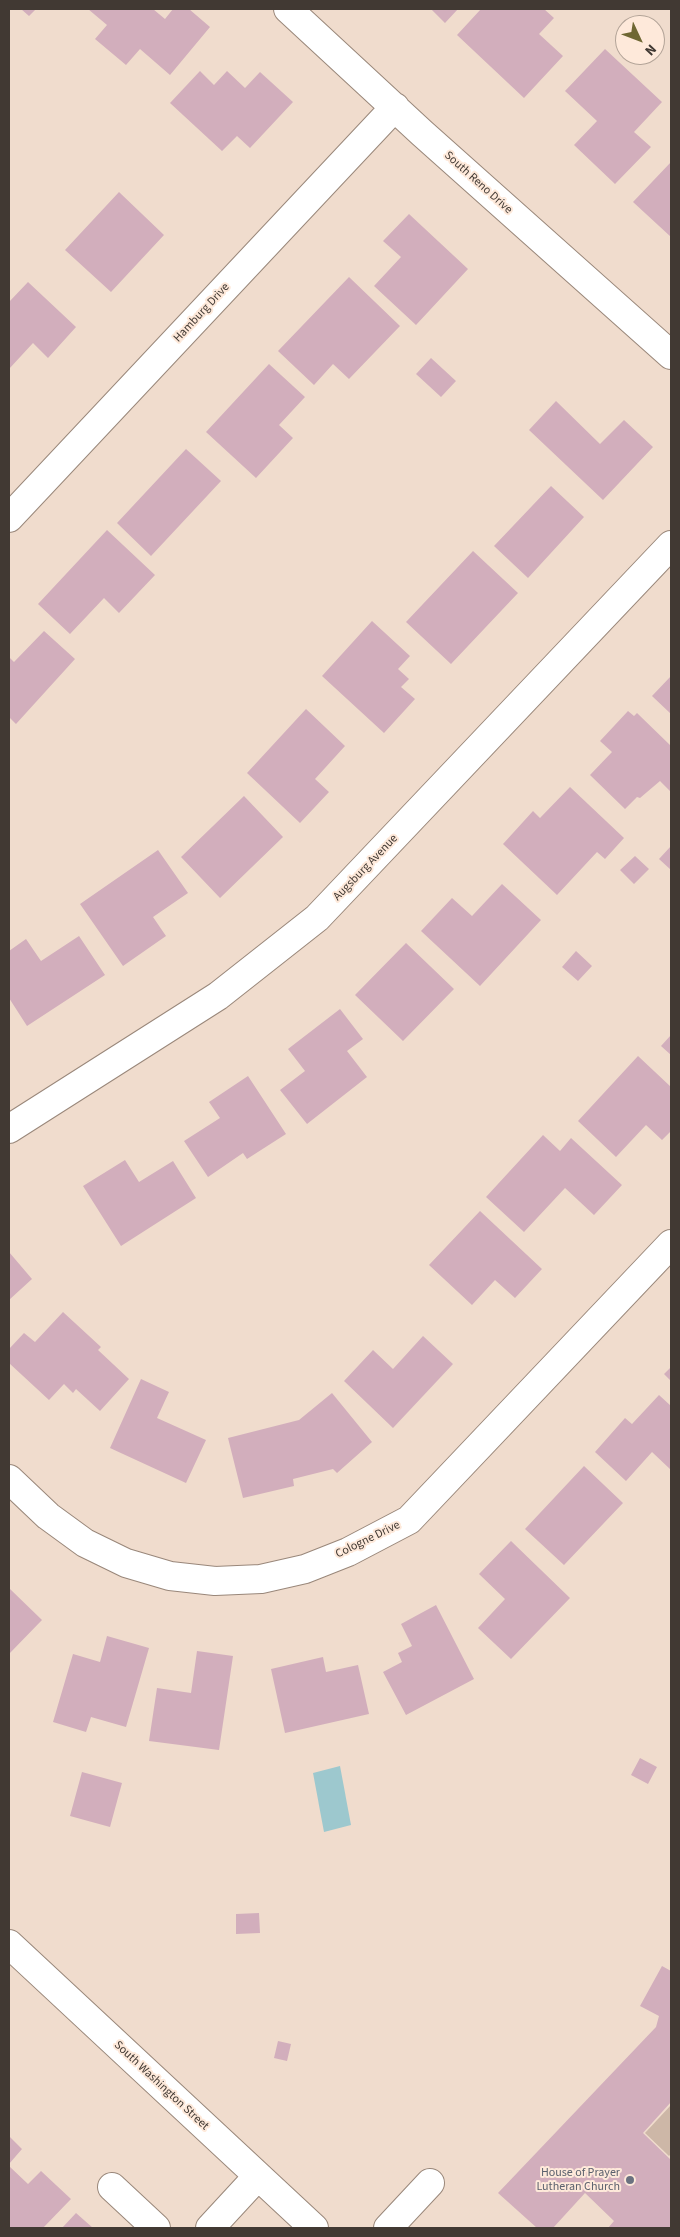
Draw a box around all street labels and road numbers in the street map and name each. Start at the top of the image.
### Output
street label: South Reno Drive [441,149,515,217]
street label: Hamburg Drive [171,280,233,346]
street label: Augsburg Avenue [331,832,401,904]
street label: Cologne Drive [333,1518,403,1562]
street label: South Washington Street [111,2038,211,2134]

